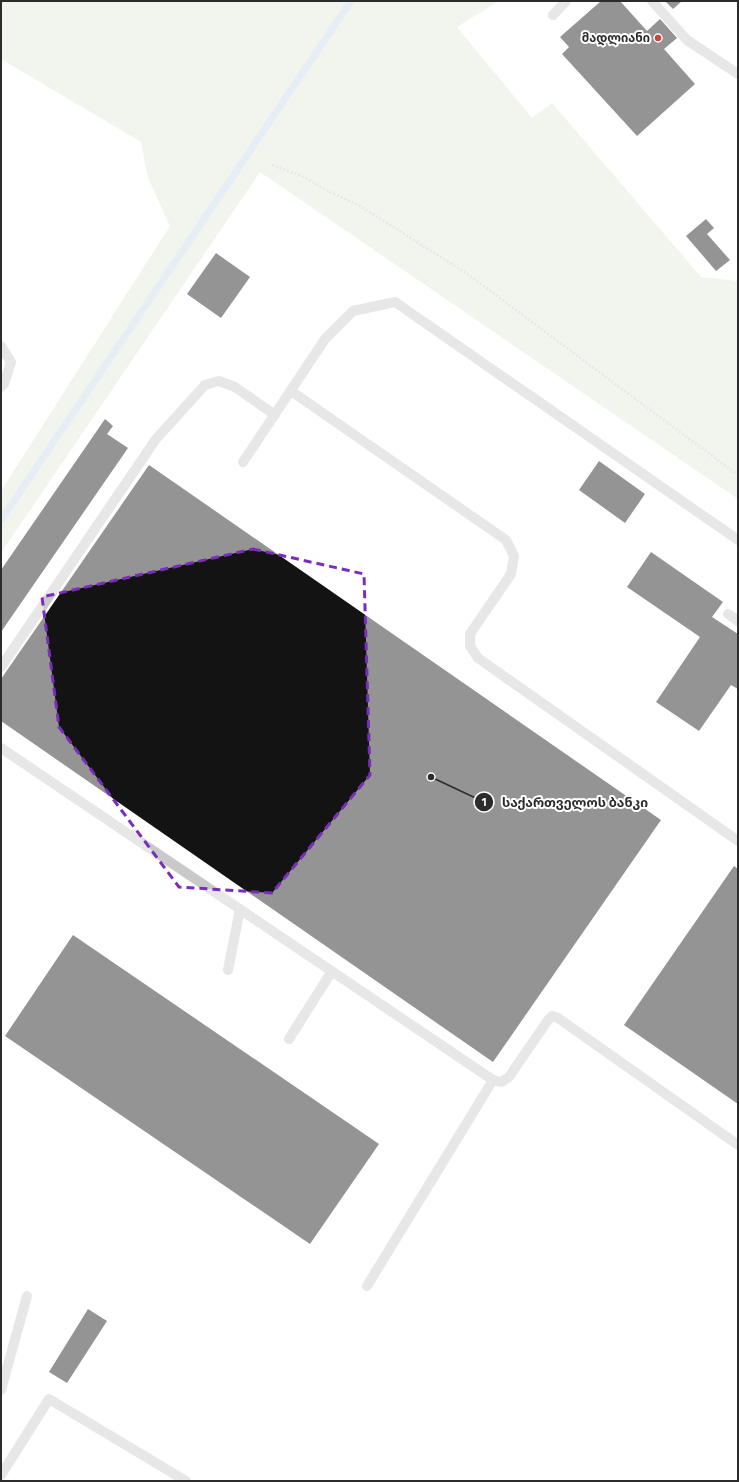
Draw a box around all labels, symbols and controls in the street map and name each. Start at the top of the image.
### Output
place label: მადლიანი [582,28,650,47]
marker: მადლიანი [653,33,663,43]
callout: საქართველოს ბანკი [474,790,656,815]
text: 1 [481,792,487,811]
text: საქართველოს ბანკი [502,792,648,812]

